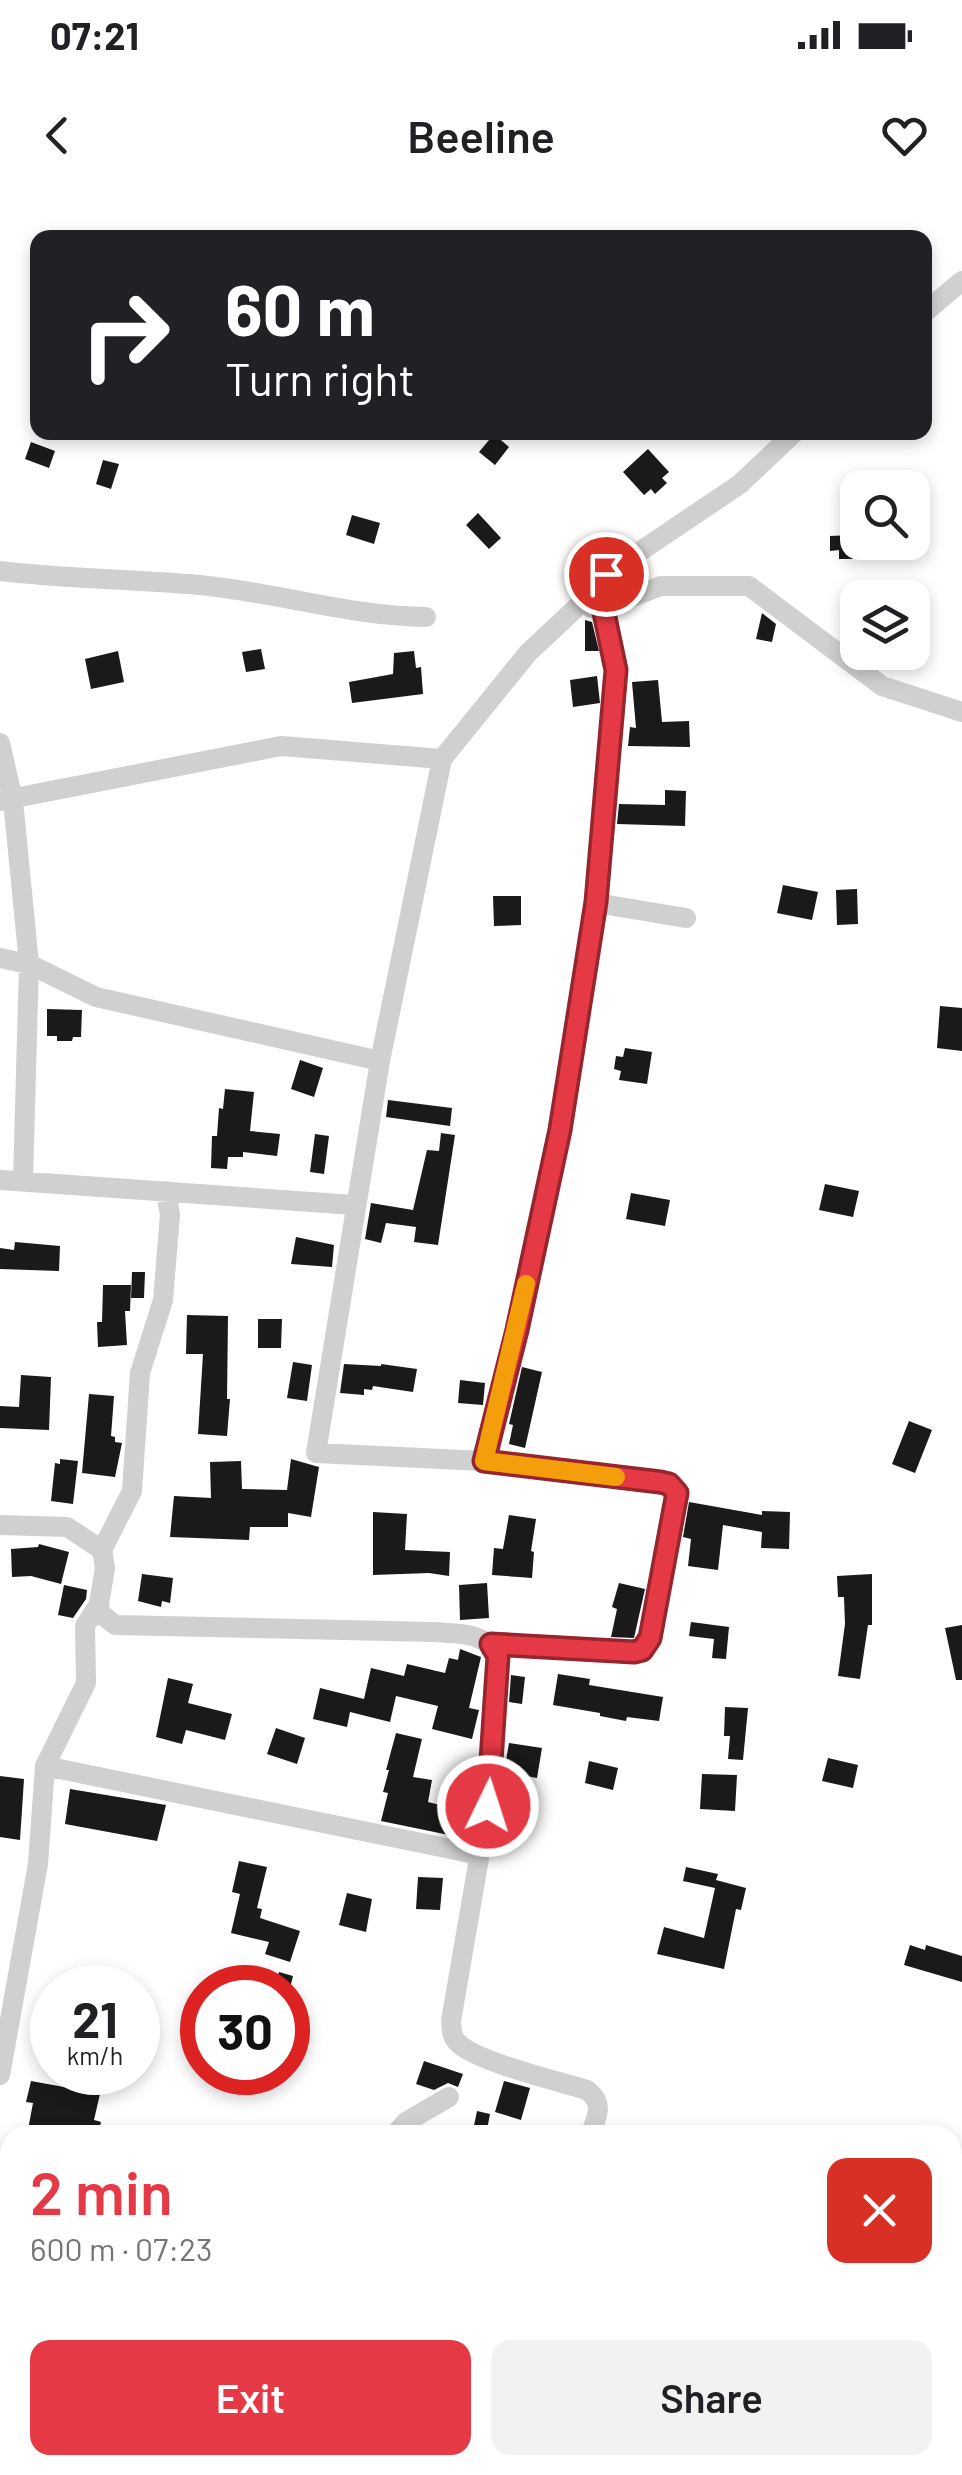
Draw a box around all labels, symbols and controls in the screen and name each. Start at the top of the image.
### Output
text: 07:21 [50,12,139,58]
icon: back [30,108,85,163]
text: Beeline [407,108,555,162]
icon: heart [877,108,932,163]
text: 60 m [225,266,375,350]
icon: right [60,270,190,400]
text: Turn right [225,351,415,405]
map controls [840,470,930,670]
button: search [840,470,930,560]
pin [564,532,649,617]
icon: arrive [579,547,634,602]
button: layers [840,580,930,670]
position arrow [436,1754,540,1858]
speed limit sign: 30 [180,1965,310,2095]
text: 21 [72,1988,118,2048]
text: km/h [67,2040,123,2070]
text: 2 min [30,2155,173,2227]
button: close [827,2158,932,2263]
text: 600 m · 07:23 [30,2229,213,2267]
button: Exit [30,2340,471,2455]
button: Share [491,2340,932,2455]

